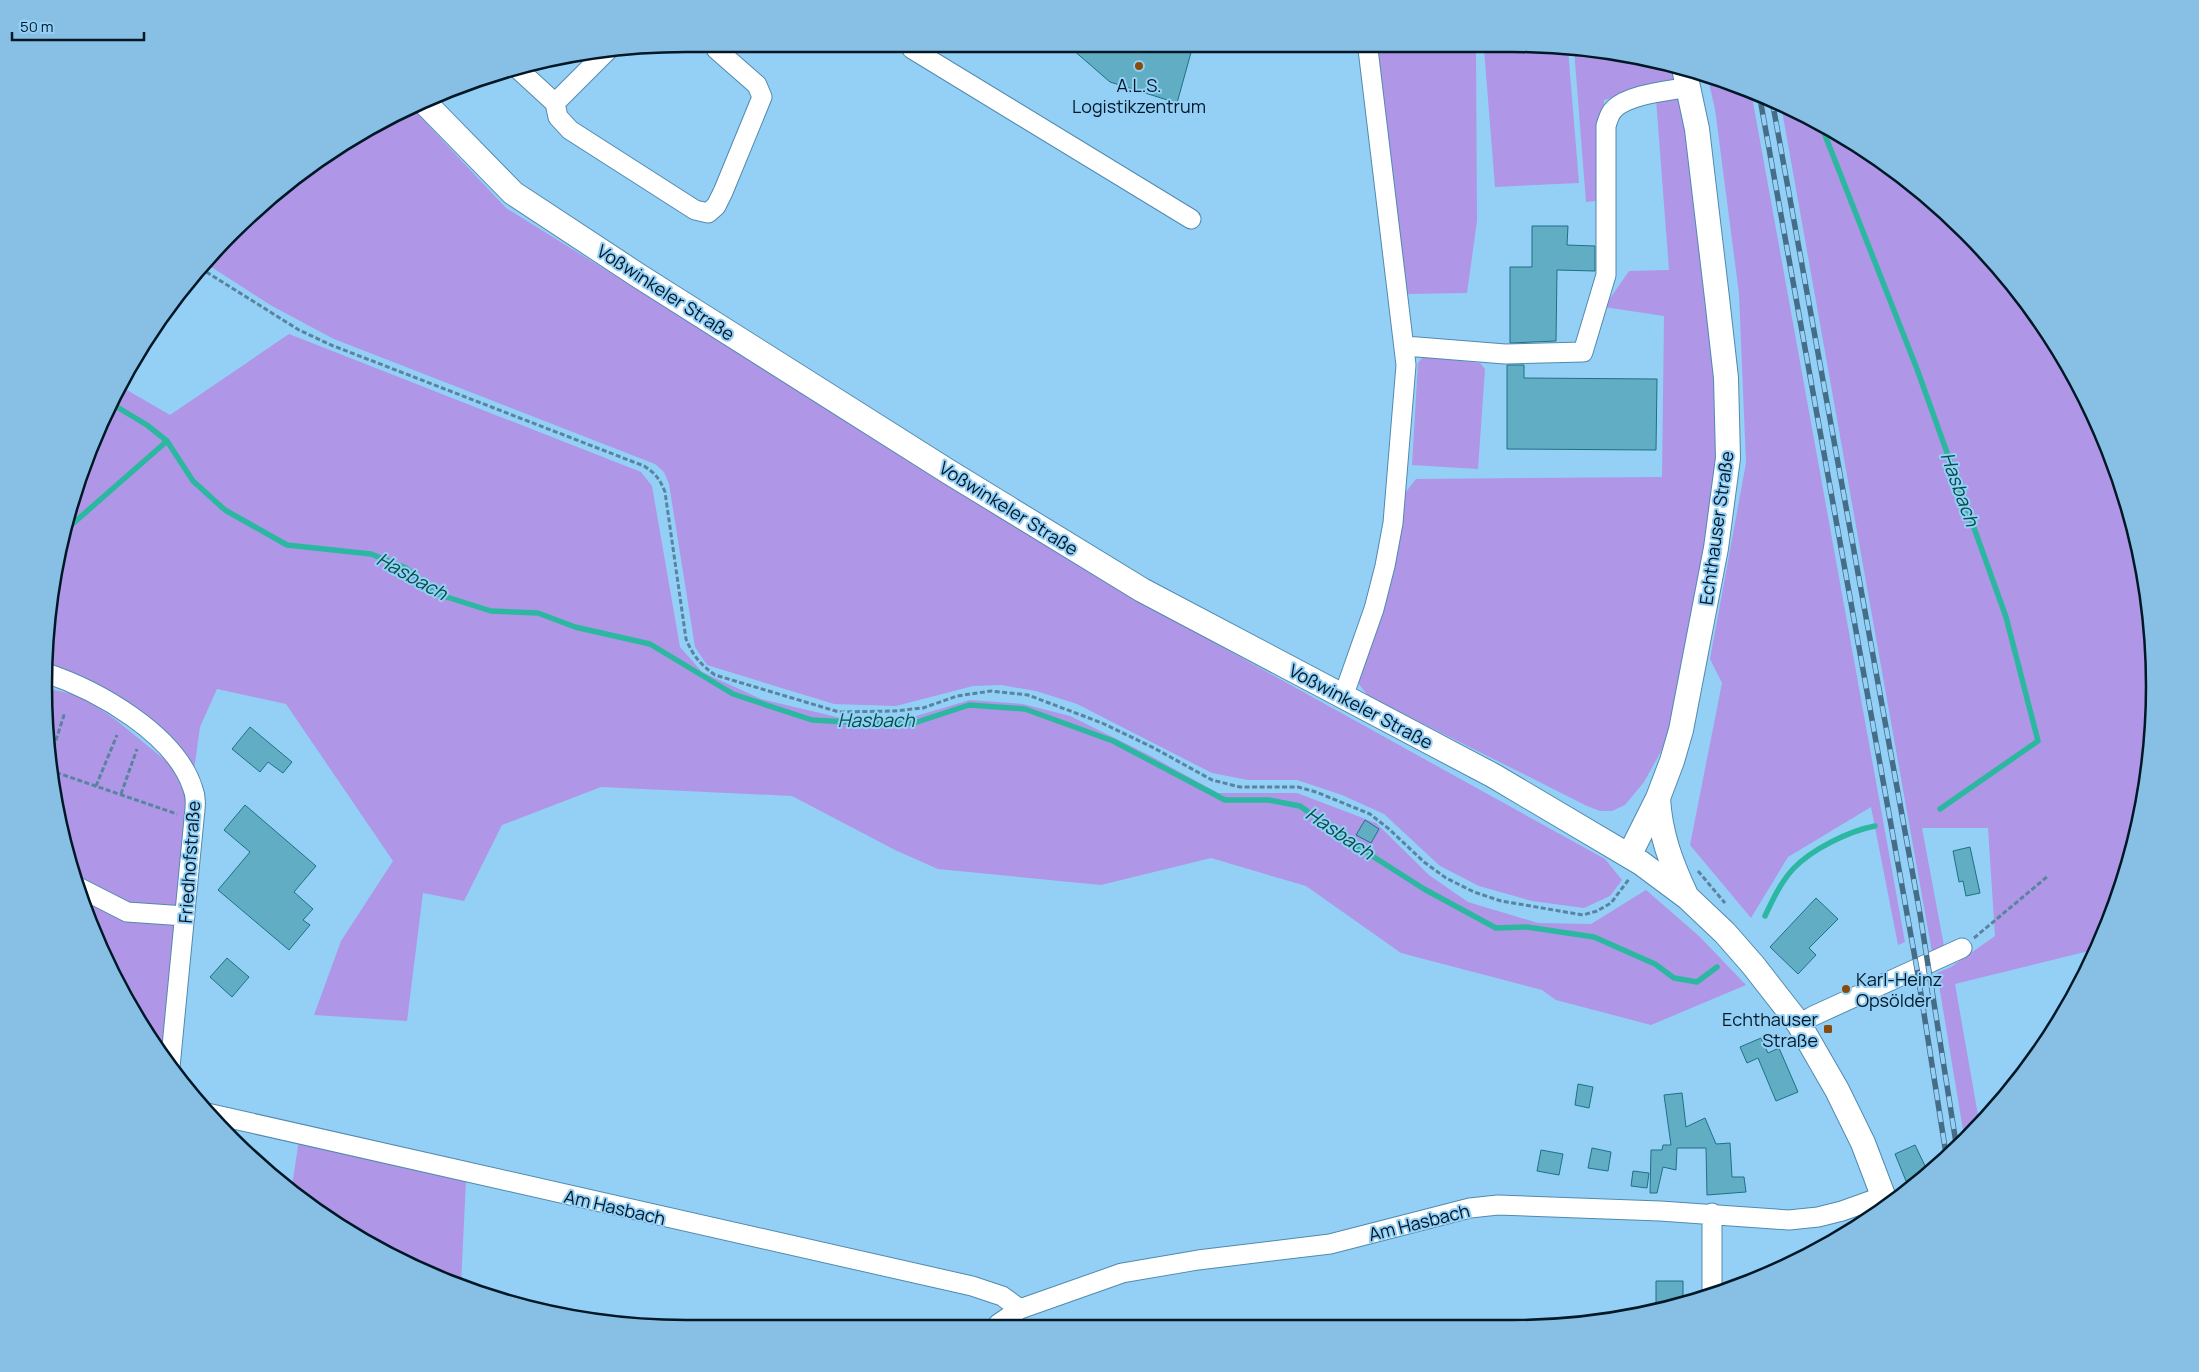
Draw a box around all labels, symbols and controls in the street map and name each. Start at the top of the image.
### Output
scale bar [12,10,145,42]
text: 50 m [20,16,54,37]
marker: A.L.S. Logistikzentrum [1133,60,1145,72]
place label: A.L.S. Logistikzentrum [1072,73,1206,118]
street label: Voßwinkeler Straße [592,238,740,346]
water label: Hasbach [1935,448,1986,530]
street label: Echthauser Straße [1693,449,1739,607]
street label: Voßwinkeler Straße [935,456,1083,560]
water label: Hasbach [372,546,453,606]
street label: Voßwinkeler Straße [1285,658,1437,754]
water label: Hasbach [837,707,915,733]
street label: Friedhofstraße [173,800,205,924]
water label: Hasbach [1301,801,1380,866]
place label: Karl-Heinz Opsölder [1856,967,1942,1012]
marker: Karl-Heinz Opsölder [1840,983,1852,995]
place label: Echthauser Straße [1722,1007,1819,1052]
marker: Echthauser Straße [1822,1023,1834,1035]
street label: Am Hasbach [562,1184,668,1230]
street label: Am Hasbach [1366,1198,1472,1246]

